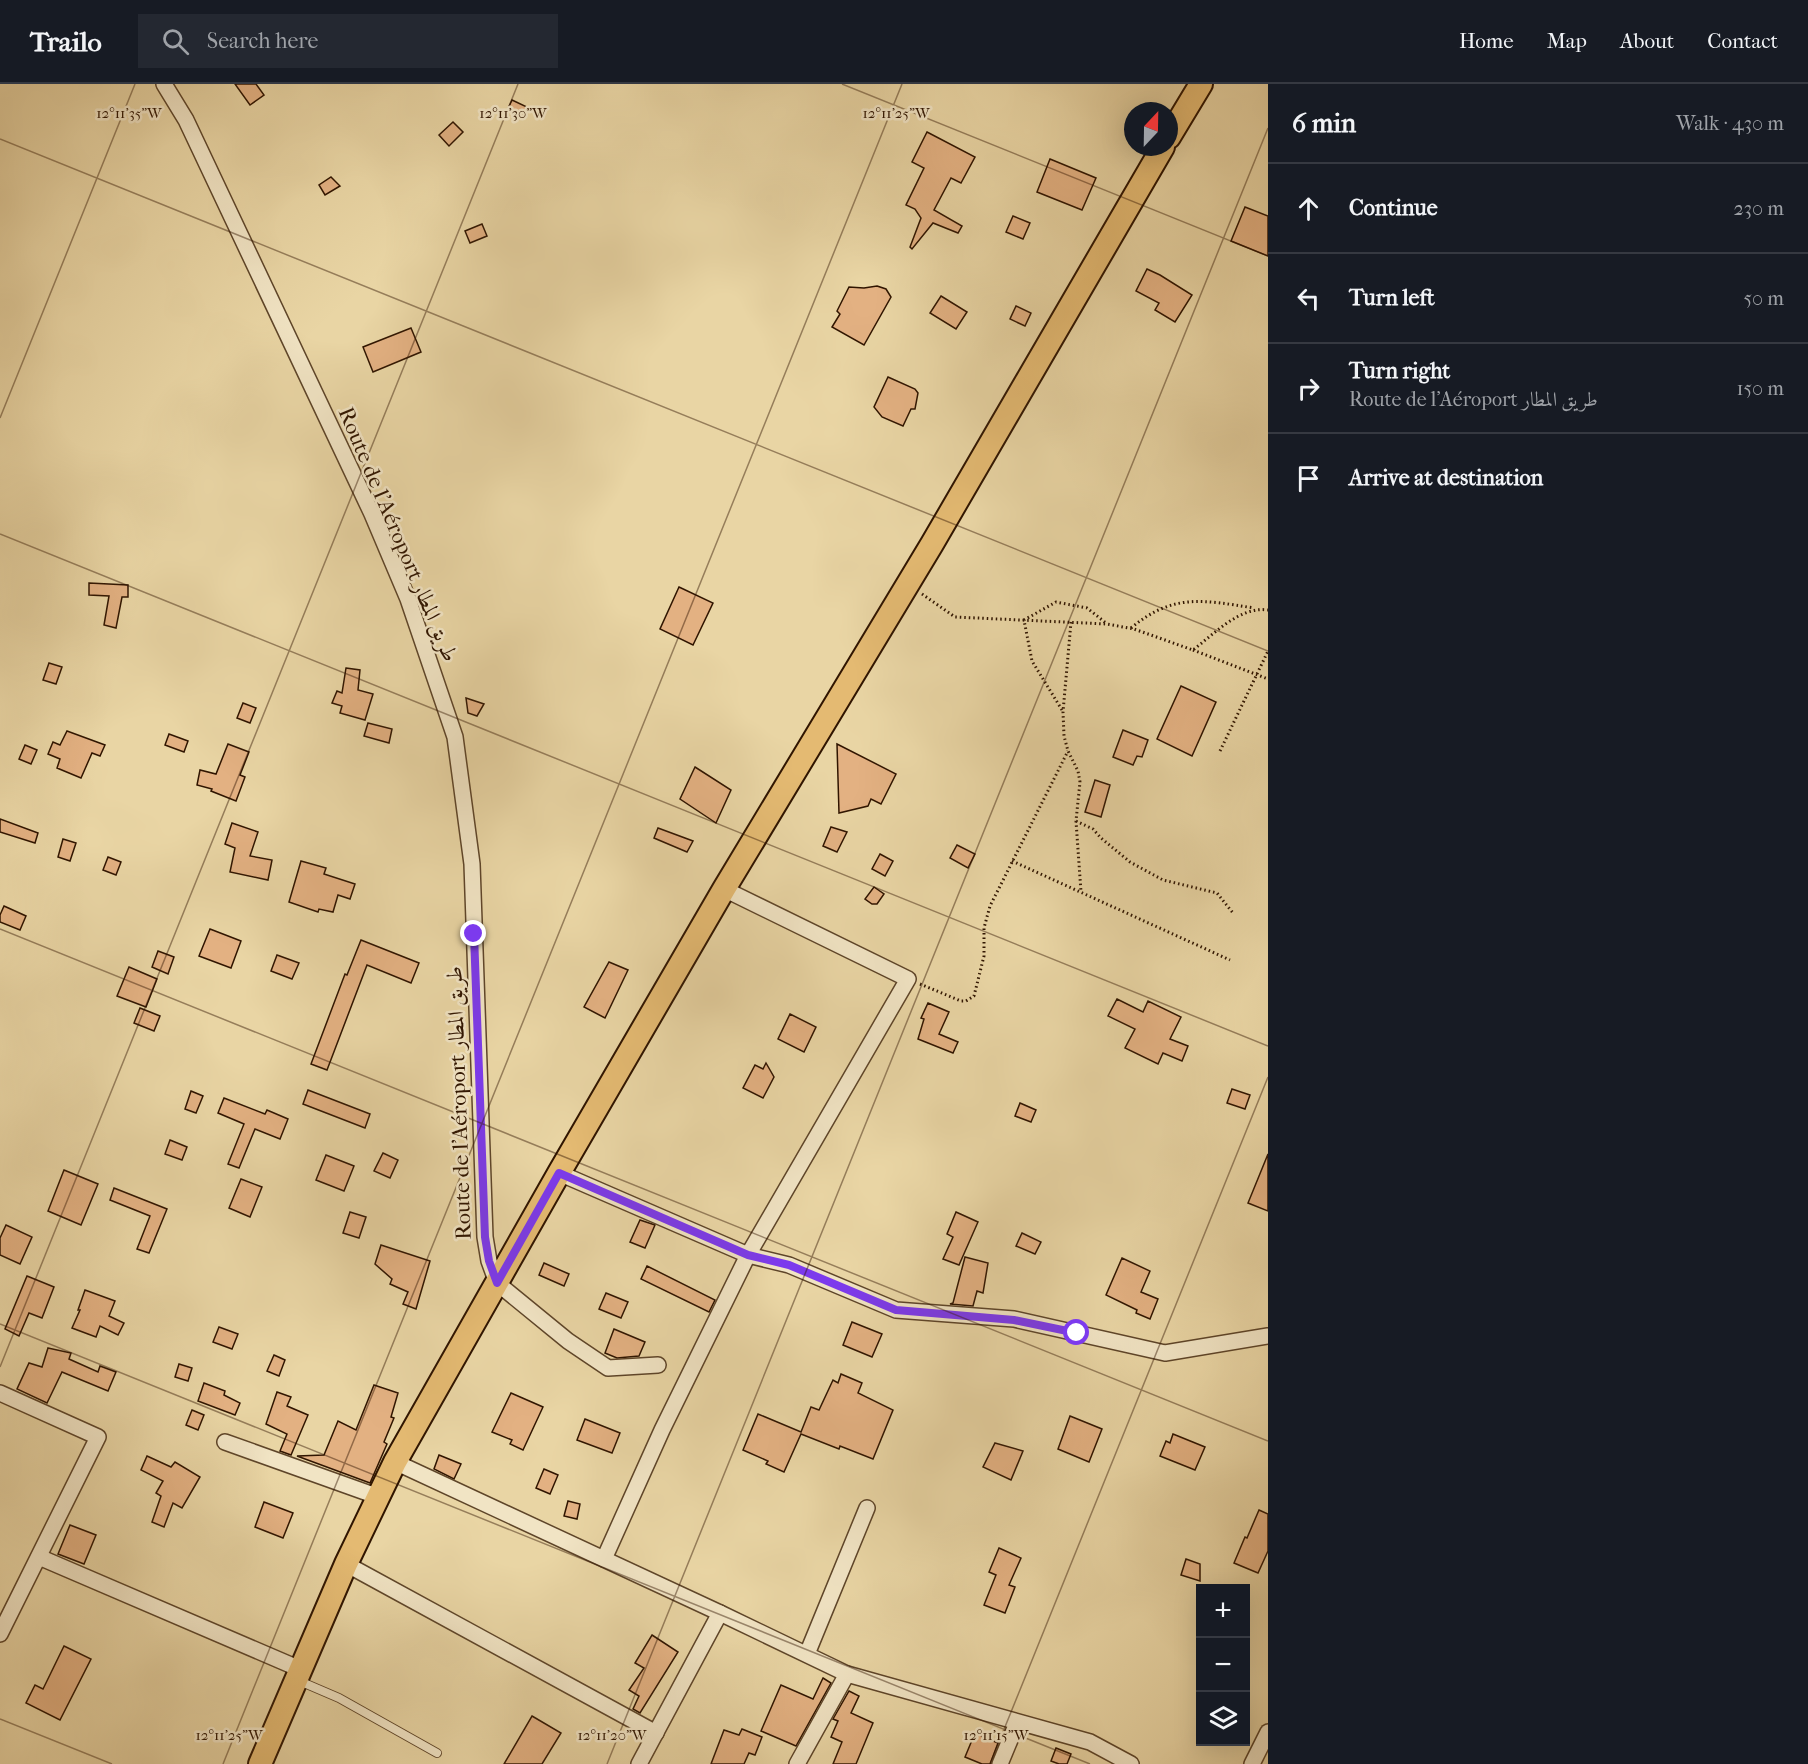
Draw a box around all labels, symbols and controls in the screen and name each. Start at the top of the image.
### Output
search box [138,14,558,68]
text: Trailo [30,25,102,58]
icon: search [159,25,192,58]
text: Search here [207,28,318,54]
text: Home [1459,29,1514,53]
text: Map [1547,29,1587,53]
text: About [1620,29,1674,53]
text: Contact [1707,29,1778,53]
north arrow [1124,102,1178,156]
text: 12°11'35"W [96,104,163,122]
text: 12°11'30"W [479,104,548,122]
text: 12°11'25"W [862,104,931,122]
text: 6 min [1292,108,1356,139]
text: Walk · 430 m [1676,112,1784,135]
icon: ahead [1292,192,1325,225]
text: Continue [1349,195,1438,221]
text: 230 m [1734,197,1784,220]
icon: left [1292,282,1325,315]
text: Turn left [1349,285,1435,311]
text: 50 m [1743,287,1784,310]
text: Turn right [1349,358,1450,384]
icon: right [1292,372,1325,405]
text: 150 m [1736,377,1784,400]
text: Route de l'Aéroport طريق المطار [1349,388,1598,411]
street label: Route de l'Aéroport طريق المطار [332,403,464,666]
icon: arrive [1292,462,1325,495]
text: Arrive at destination [1349,465,1543,491]
route end [460,920,486,946]
street label: Route de l'Aéroport طريق المطار [441,966,478,1240]
route start [1063,1319,1089,1345]
map controls [1196,1584,1250,1746]
button: + [1196,1584,1250,1638]
button: − [1196,1638,1250,1692]
button: layers [1196,1692,1250,1746]
text: 12°11'25"W [195,1726,264,1744]
text: 12°11'20"W [578,1726,648,1744]
text: 12°11'15"W [964,1726,1030,1744]

